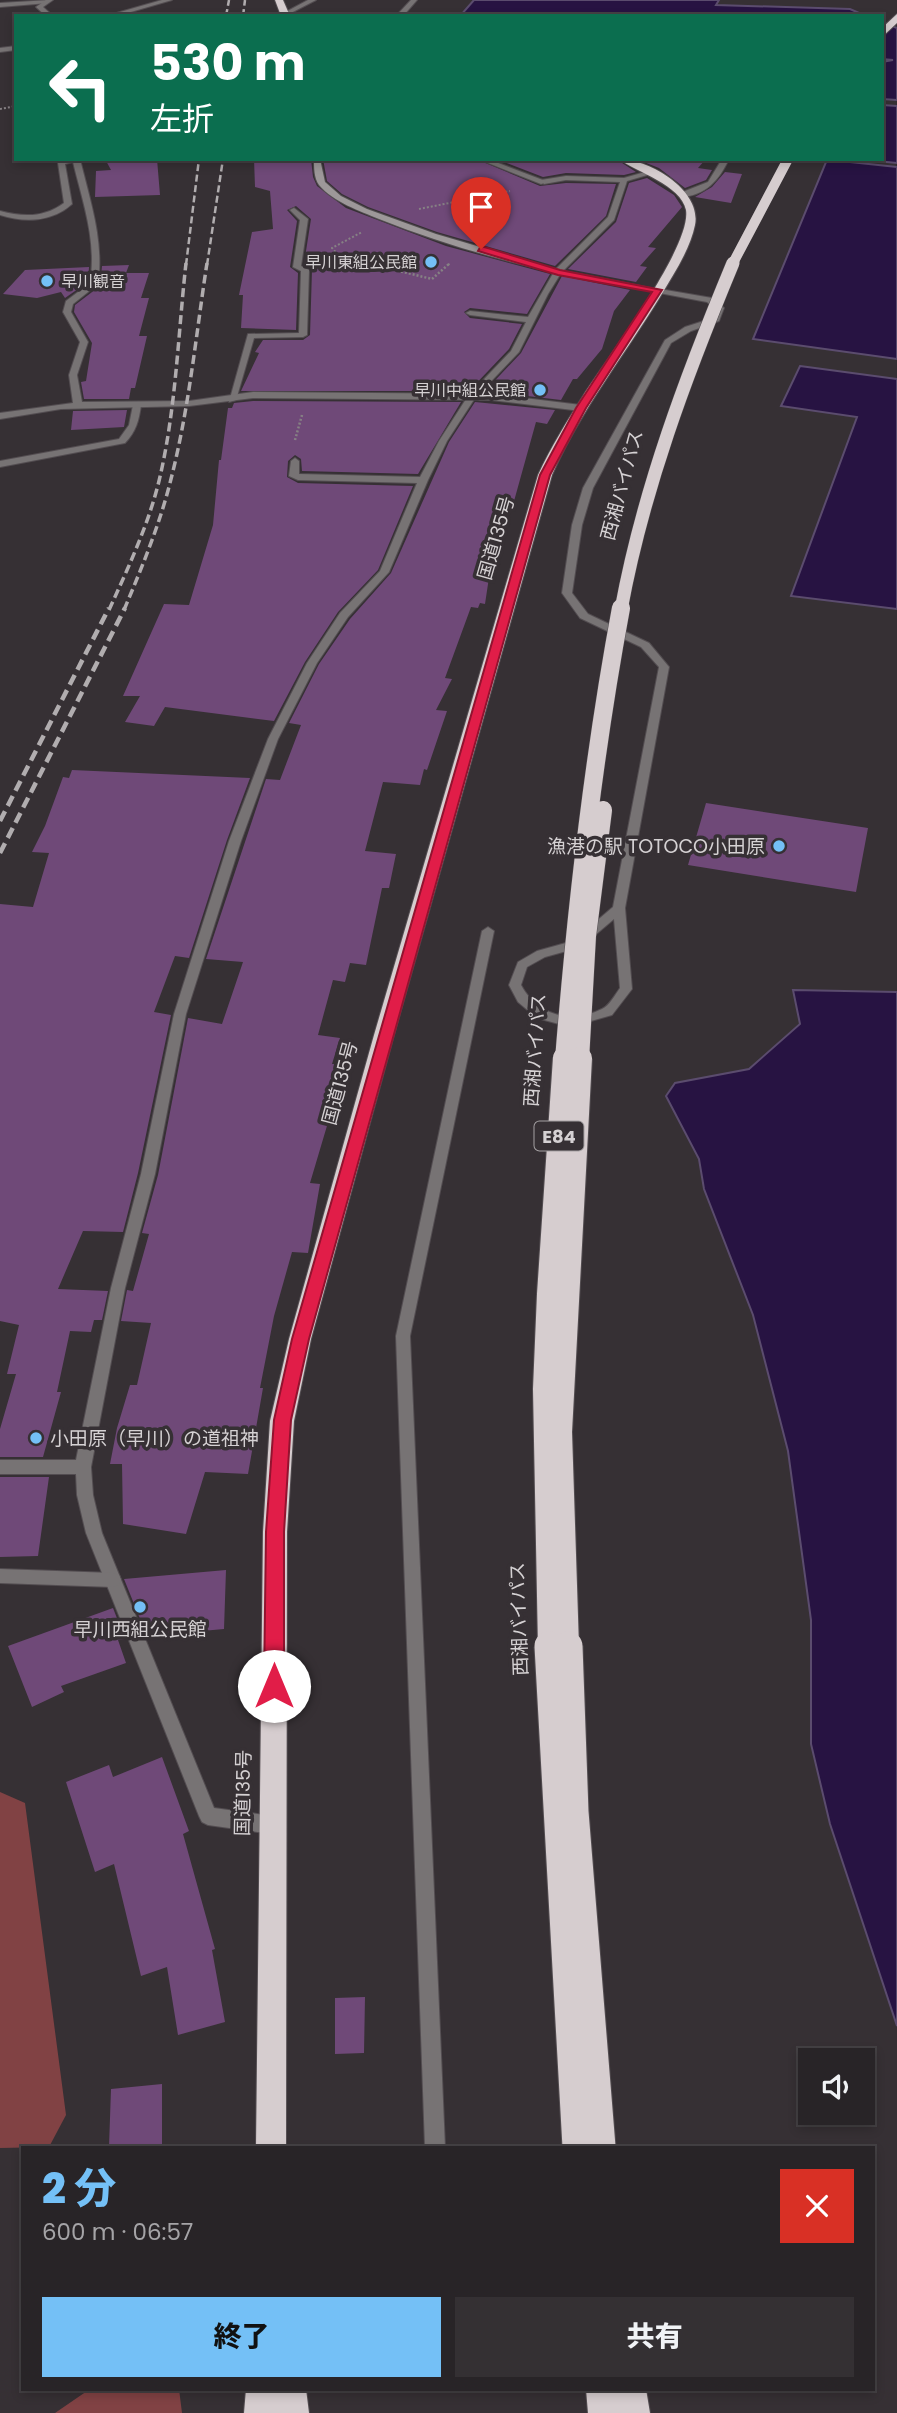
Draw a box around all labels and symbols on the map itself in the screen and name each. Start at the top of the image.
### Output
pin [451,177,511,249]
place label: 早川東組公民館 [305,251,417,274]
marker: 早川東組公民館 [423,254,439,270]
place label: 早川観音 [61,270,125,293]
marker: 早川観音 [39,273,55,289]
place label: 早川中組公民館 [414,379,526,402]
marker: 早川中組公民館 [532,382,548,398]
street label: 西湘バイパス [594,427,650,543]
street label: 国道135号 [471,493,521,583]
place label: 漁港の駅 TOTOCO小田原 [547,833,765,860]
marker: 漁港の駅 TOTOCO小田原 [771,838,787,854]
street label: 西湘バイパス [518,992,552,1108]
street label: 国道135号 [316,1038,364,1128]
road number: E84 [534,1121,584,1150]
place label: 小田原（早川）の道祖神 [50,1425,259,1452]
marker: 小田原（早川）の道祖神 [28,1430,44,1446]
street label: 西湘バイパス [504,1562,534,1676]
marker: 早川西組公民館 [132,1599,148,1615]
place label: 早川西組公民館 [73,1616,207,1643]
position arrow [237,1649,311,1723]
street label: 国道135号 [229,1750,257,1836]

